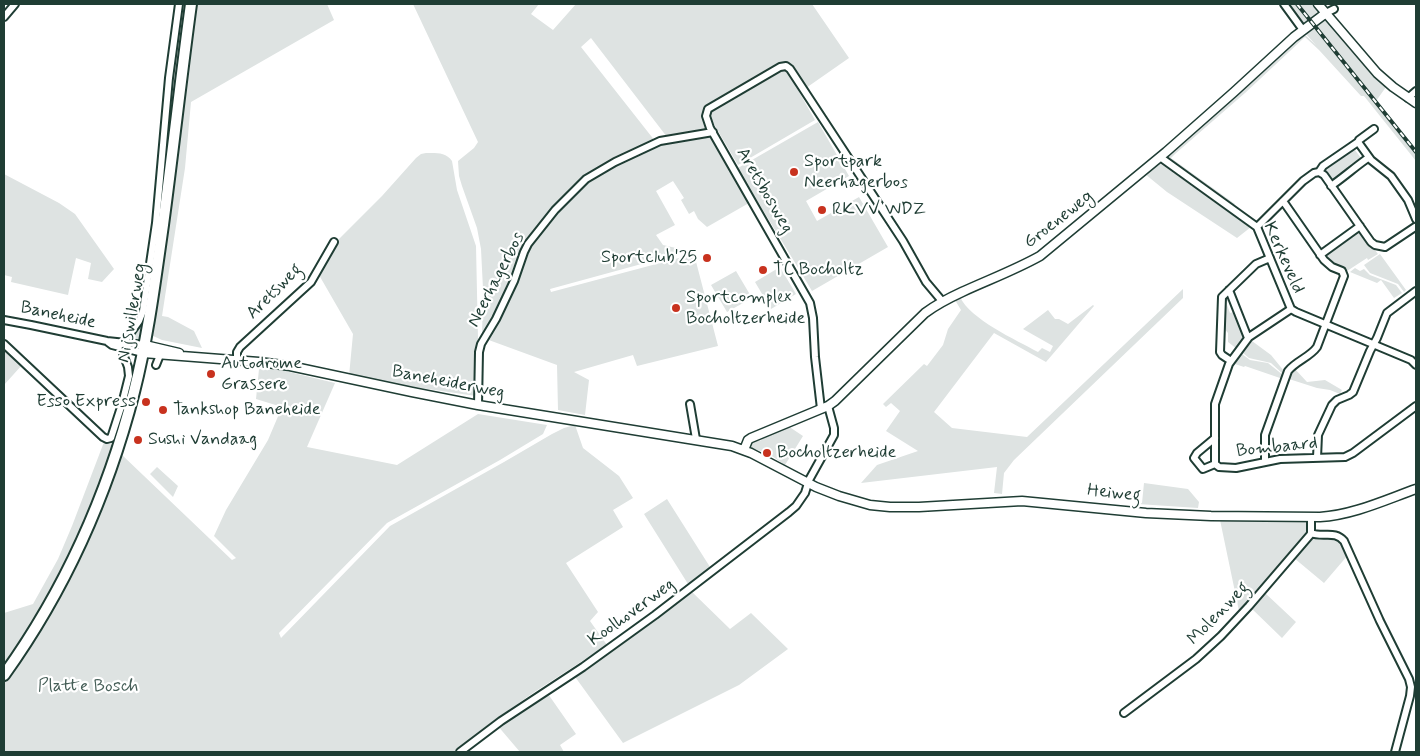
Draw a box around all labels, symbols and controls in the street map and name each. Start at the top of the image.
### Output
street label: Aretsbosweg [731,144,797,238]
place label: Sportpark Neerhagerbos [804,151,908,193]
marker: Sportpark Neerhagerbos [788,166,800,178]
street label: Groeneweg [1020,186,1098,254]
place label: RKVV WDZ [832,199,926,221]
marker: RKVV WDZ [816,204,828,216]
street label: Kerkeveld [1258,219,1308,297]
street label: Neerhagerbos [464,229,530,331]
place label: Sportclub'25 [601,247,697,269]
marker: Sportclub'25 [701,252,713,264]
place label: TC Bocholtz [773,259,864,281]
street label: Aretsweg [243,260,307,324]
street label: Nijswillerweg [114,261,152,365]
marker: TC Bocholtz [757,264,769,276]
place label: Sportcomplex Bocholtzerheide [686,287,805,330]
street label: Baneheide [18,297,98,335]
marker: Sportcomplex Bocholtzerheide [670,302,682,314]
place label: Autodrome Grassere [221,353,302,396]
street label: Baneheiderweg [390,362,506,404]
marker: Autodrome Grassere [205,368,217,380]
place label: Esso Express [36,391,136,413]
marker: Esso Express [140,396,152,408]
place label: Tankshop Baneheide [173,399,321,421]
marker: Tankshop Baneheide [157,404,169,416]
place label: Sushi Vandaag [148,429,257,451]
street label: Bombaard [1235,433,1319,463]
marker: Sushi Vandaag [132,434,144,446]
place label: Bocholtzerheide [777,442,896,464]
marker: Bocholtzerheide [761,447,773,459]
street label: Heiweg [1086,480,1142,508]
street label: Koolhoverweg [584,574,680,652]
street label: Molenweg [1183,578,1255,650]
park label: Platte Bosch [38,676,138,698]

